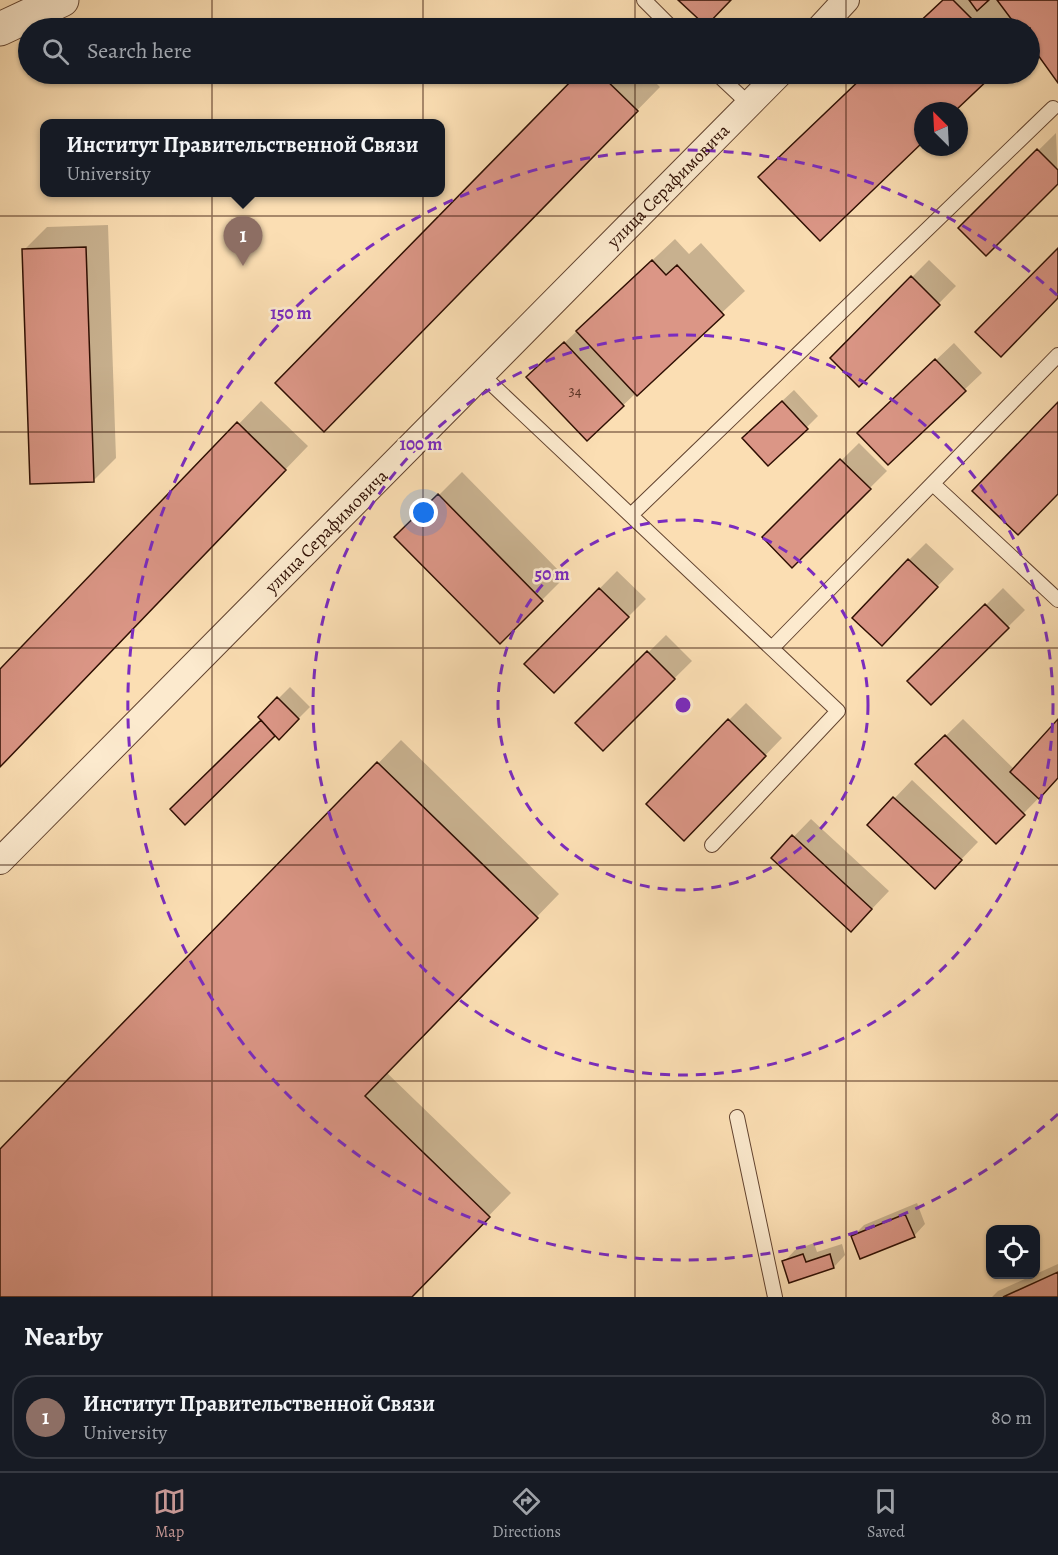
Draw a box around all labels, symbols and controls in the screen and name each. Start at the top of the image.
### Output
search box [18,18,1040,84]
icon: search [39,35,72,68]
text: Search here [87,36,192,66]
north arrow [914,102,968,156]
street label: улица Серафимовича [601,118,735,254]
popup [40,119,445,197]
text: Институт Правительственной Связи [66,130,419,160]
text: University [66,160,151,187]
pin: 1 [224,216,262,266]
text: 150 m [270,301,312,325]
house number: 34 [568,381,582,401]
text: 100 m [400,432,442,456]
street label: улица Серафимовича [259,464,394,599]
your location [409,498,438,527]
text: 50 m [535,562,569,586]
centre of rings [673,695,693,715]
map controls [986,1225,1040,1279]
button: locate [986,1225,1040,1279]
text: Nearby [24,1319,103,1354]
text: Институт Правительственной Связи [83,1389,435,1419]
text: 1 [42,1404,49,1431]
text: 80 m [991,1404,1032,1431]
text: University [83,1419,167,1446]
tab: Map [153,1485,186,1543]
tab: Directions [492,1485,561,1543]
tab: Saved [867,1485,905,1543]

